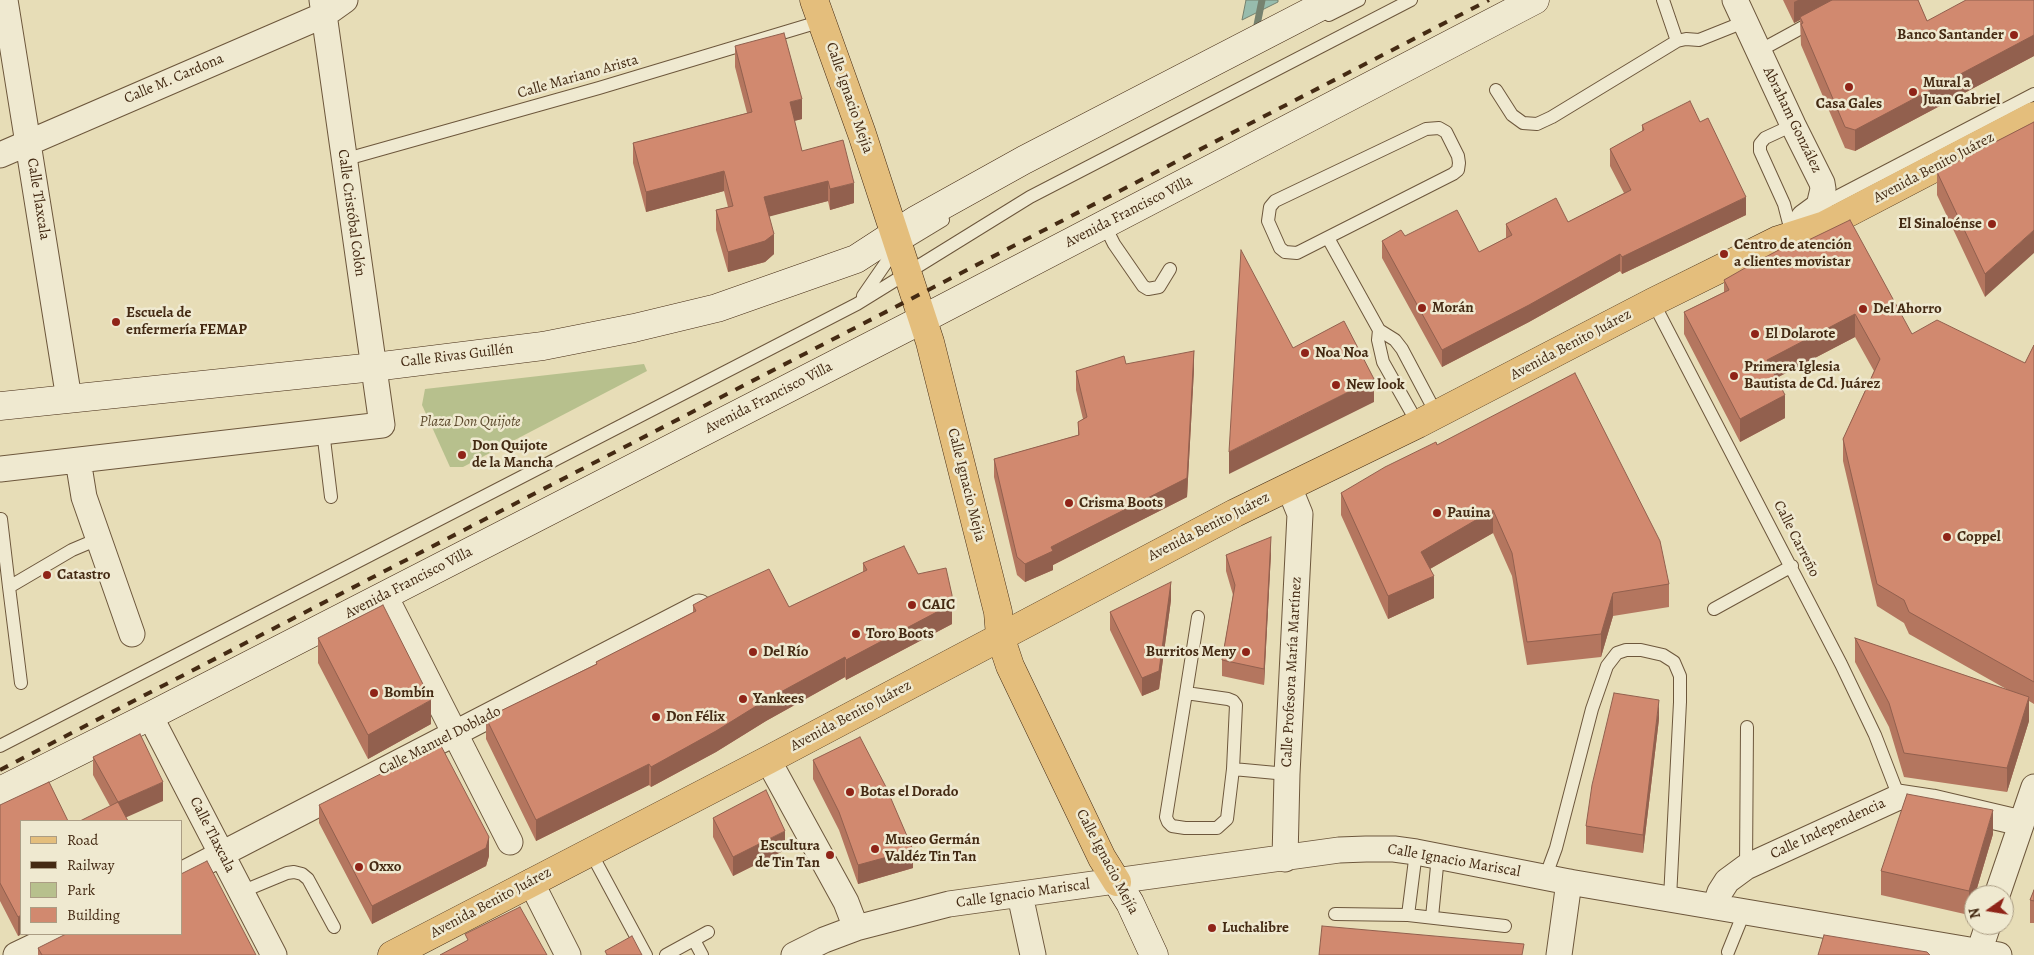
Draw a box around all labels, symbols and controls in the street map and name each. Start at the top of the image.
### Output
place label: Banco Santander [1897,26,2004,44]
marker: Banco Santander [2008,29,2020,41]
street label: Calle Ignacio Mejía [822,40,876,156]
street label: Calle M. Cardona [122,50,226,108]
street label: Calle Mariano Arista [515,51,641,103]
street label: Abraham González [1759,64,1825,176]
place label: Mural a Juan Gabriel [1923,74,2000,109]
marker: Casa Gales [1843,81,1855,93]
marker: Mural a Juan Gabriel [1907,86,1919,98]
place label: Casa Gales [1816,95,1882,113]
street label: Avenida Benito Juárez [1871,129,1997,207]
street label: Calle Cristóbal Colón [333,148,369,278]
street label: Calle Tlaxcala [23,157,53,241]
street label: Avenida Francisco Villa [1062,172,1196,252]
place label: El Sinaloénse [1898,215,1982,233]
marker: El Sinaloénse [1986,218,1998,230]
place label: Centro de atención a clientes movistar [1734,236,1852,271]
marker: Centro de atención a clientes movistar [1718,248,1730,260]
place label: Morán [1432,299,1474,317]
place label: Del Ahorro [1873,300,1942,318]
marker: Morán [1416,302,1428,314]
marker: Del Ahorro [1857,303,1869,315]
place label: Escuela de enfermería FEMAP [126,304,247,339]
street label: Avenida Benito Juárez [1508,306,1634,384]
marker: Escuela de enfermería FEMAP [110,316,122,328]
place label: El Dolarote [1765,325,1835,343]
marker: El Dolarote [1749,328,1761,340]
street label: Calle Rivas Guillén [400,340,514,372]
place label: Noa Noa [1315,344,1369,362]
marker: Noa Noa [1299,347,1311,359]
street label: Avenida Francisco Villa [702,358,836,438]
place label: Primera Iglesia Bautista de Cd. Juárez [1744,358,1880,393]
marker: Primera Iglesia Bautista de Cd. Juárez [1728,370,1740,382]
place label: New look [1346,376,1404,394]
marker: New look [1330,379,1342,391]
park label: Plaza Don Quijote [420,413,520,431]
street label: Calle Ignacio Mejía [943,426,989,544]
place label: Don Quijote de la Mancha [472,437,553,472]
marker: Don Quijote de la Mancha [456,449,468,461]
street label: Avenida Benito Juárez [1145,489,1273,565]
place label: Crisma Boots [1079,494,1163,512]
marker: Crisma Boots [1063,497,1075,509]
street label: Calle Carreño [1769,498,1823,580]
place label: Pauina [1447,504,1491,522]
marker: Pauina [1431,507,1443,519]
place label: Coppel [1957,528,2001,546]
marker: Coppel [1941,531,1953,543]
street label: Avenida Francisco Villa [342,543,476,623]
place label: Catastro [57,566,111,584]
marker: Catastro [41,569,53,581]
street label: Calle Profesora María Martínez [1278,576,1306,768]
place label: CAIC [922,596,955,614]
marker: CAIC [906,599,918,611]
place label: Toro Boots [866,625,934,643]
marker: Toro Boots [850,628,862,640]
place label: Del Río [763,643,808,661]
place label: Burritos Meny [1146,643,1236,661]
marker: Del Río [747,646,759,658]
marker: Burritos Meny [1240,646,1252,658]
street label: Avenida Benito Juárez [788,677,914,755]
place label: Bombín [384,684,434,702]
marker: Bombín [368,687,380,699]
place label: Yankees [753,690,804,708]
marker: Yankees [737,693,749,705]
street label: Calle Manuel Doblado [376,702,504,780]
place label: Don Félix [666,708,725,726]
marker: Don Félix [650,711,662,723]
place label: Botas el Dorado [860,783,959,801]
marker: Botas el Dorado [844,786,856,798]
street label: Calle Tlaxcala [185,794,239,876]
street label: Calle Independencia [1768,794,1888,864]
street label: Calle Ignacio Mejía [1072,806,1142,918]
legend [20,820,182,935]
text: Road [67,830,98,850]
place label: Museo Germán Valdéz Tin Tan [885,831,980,866]
place label: Escultura de Tin Tan [755,837,820,872]
street label: Calle Ignacio Mariscal [1386,840,1522,882]
marker: Museo Germán Valdéz Tin Tan [869,843,881,855]
marker: Escultura de Tin Tan [824,849,836,861]
text: Railway [67,855,114,875]
place label: Oxxo [369,858,401,876]
marker: Oxxo [353,861,365,873]
street label: Avenida Benito Juárez [428,864,554,942]
street label: Calle Ignacio Mariscal [955,876,1091,912]
text: Park [67,880,95,900]
north arrow [1964,885,2014,935]
text: Building [67,905,120,925]
text: N [1964,906,1985,920]
place label: Luchalibre [1222,919,1289,937]
marker: Luchalibre [1206,922,1218,934]

